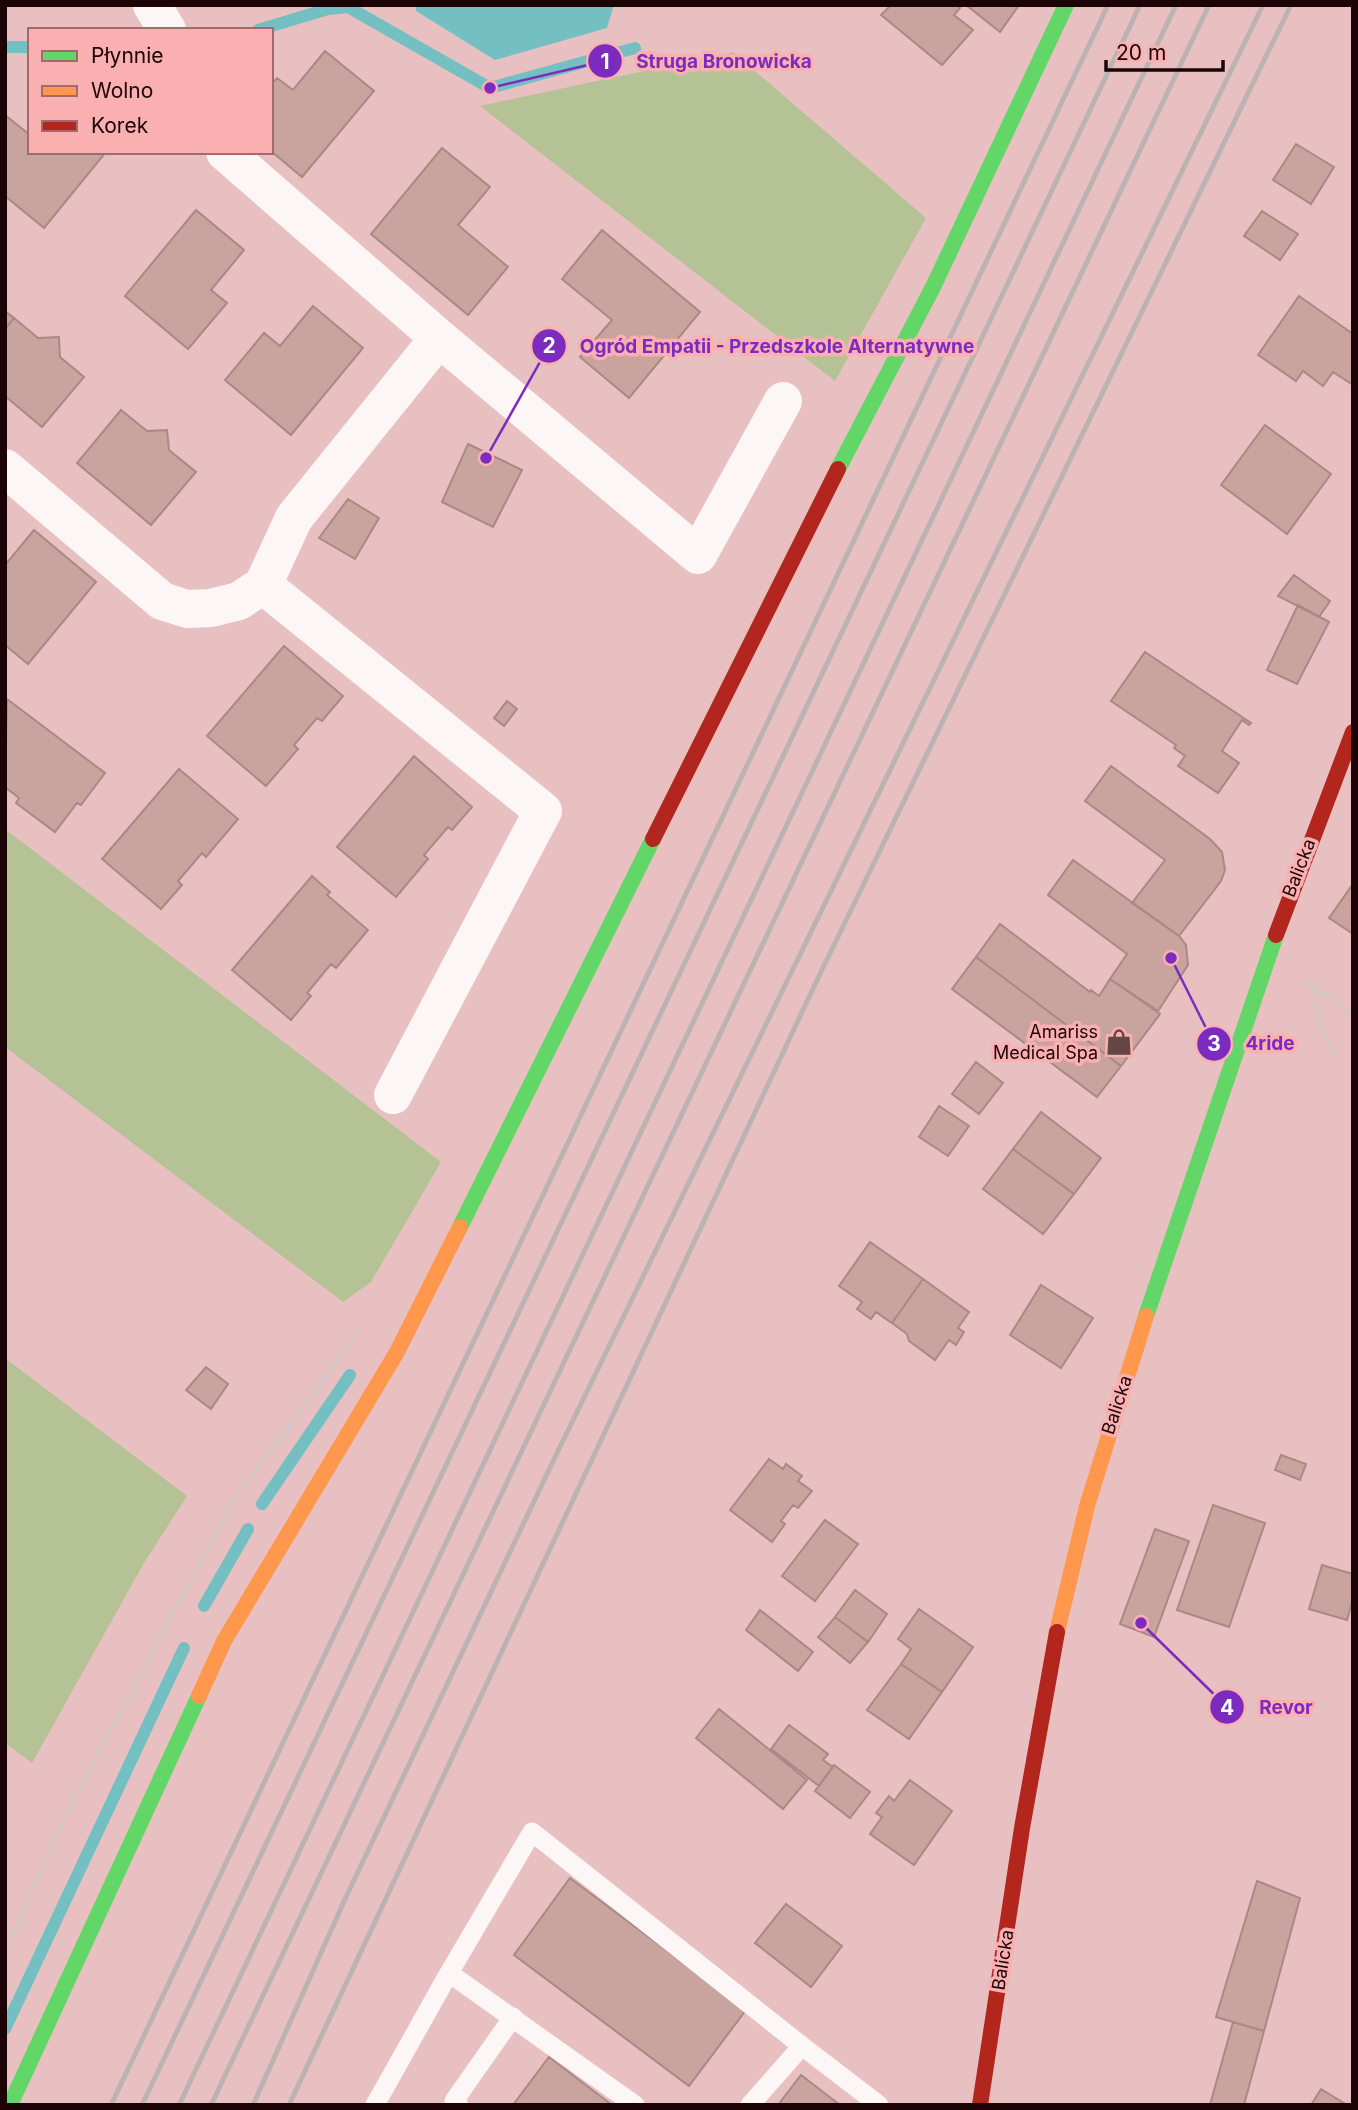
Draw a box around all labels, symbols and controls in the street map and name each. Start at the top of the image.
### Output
legend [28,28,273,154]
scale bar [1106,28,1223,72]
text: 20 m [1116,40,1166,65]
callout: Struga Bronowicka [587,41,826,81]
text: Płynnie [91,43,164,68]
text: 1 [600,49,610,74]
text: Struga Bronowicka [636,50,812,73]
text: Wolno [91,78,153,103]
text: Korek [91,113,149,138]
callout: Ogród Empatii - Przedszkole Alternatywne [531,326,989,366]
text: 2 [542,333,556,358]
text: Ogród Empatii - Przedszkole Alternatywne [580,335,974,358]
street label: Balicka [1278,836,1319,900]
place label: Amariss Medical Spa [993,1021,1098,1063]
callout: 4ride [1196,1024,1308,1064]
shop icon: Amariss Medical Spa [1104,1027,1134,1057]
text: 3 [1207,1031,1221,1056]
text: 4ride [1245,1032,1295,1055]
street label: Balicka [1097,1373,1136,1437]
callout: Revor [1210,1687,1327,1727]
text: 4 [1220,1695,1234,1720]
text: Revor [1259,1696,1313,1719]
street label: Balicka [987,1928,1018,1992]

